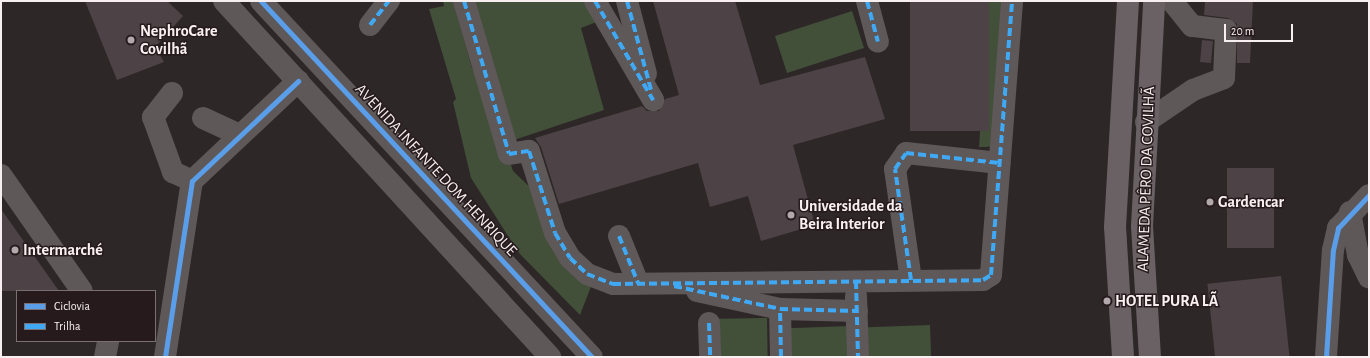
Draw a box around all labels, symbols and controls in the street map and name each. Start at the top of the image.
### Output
scale bar [1226,16,1295,42]
place label: NephroCare Covilhã [140,21,218,59]
text: 20 m [1231,25,1254,37]
marker: NephroCare Covilhã [125,34,137,46]
street label: AVENIDA INFANTE DOM HENRIQUE [351,80,521,260]
street label: ALAMEDA PÊRO DA COVILHÃ [1133,86,1159,272]
place label: Gardencar [1218,192,1284,212]
place label: Universidade da Beira Interior [799,196,903,234]
marker: Gardencar [1205,197,1215,207]
marker: Universidade da Beira Interior [786,210,796,220]
place label: Intermarché [23,240,103,260]
marker: Intermarché [10,245,20,255]
legend [16,290,156,342]
place label: HOTEL PURA LÃ [1115,291,1218,311]
marker: HOTEL PURA LÃ [1102,296,1112,306]
text: Ciclovia [54,300,90,312]
text: Trilha [54,320,81,332]

